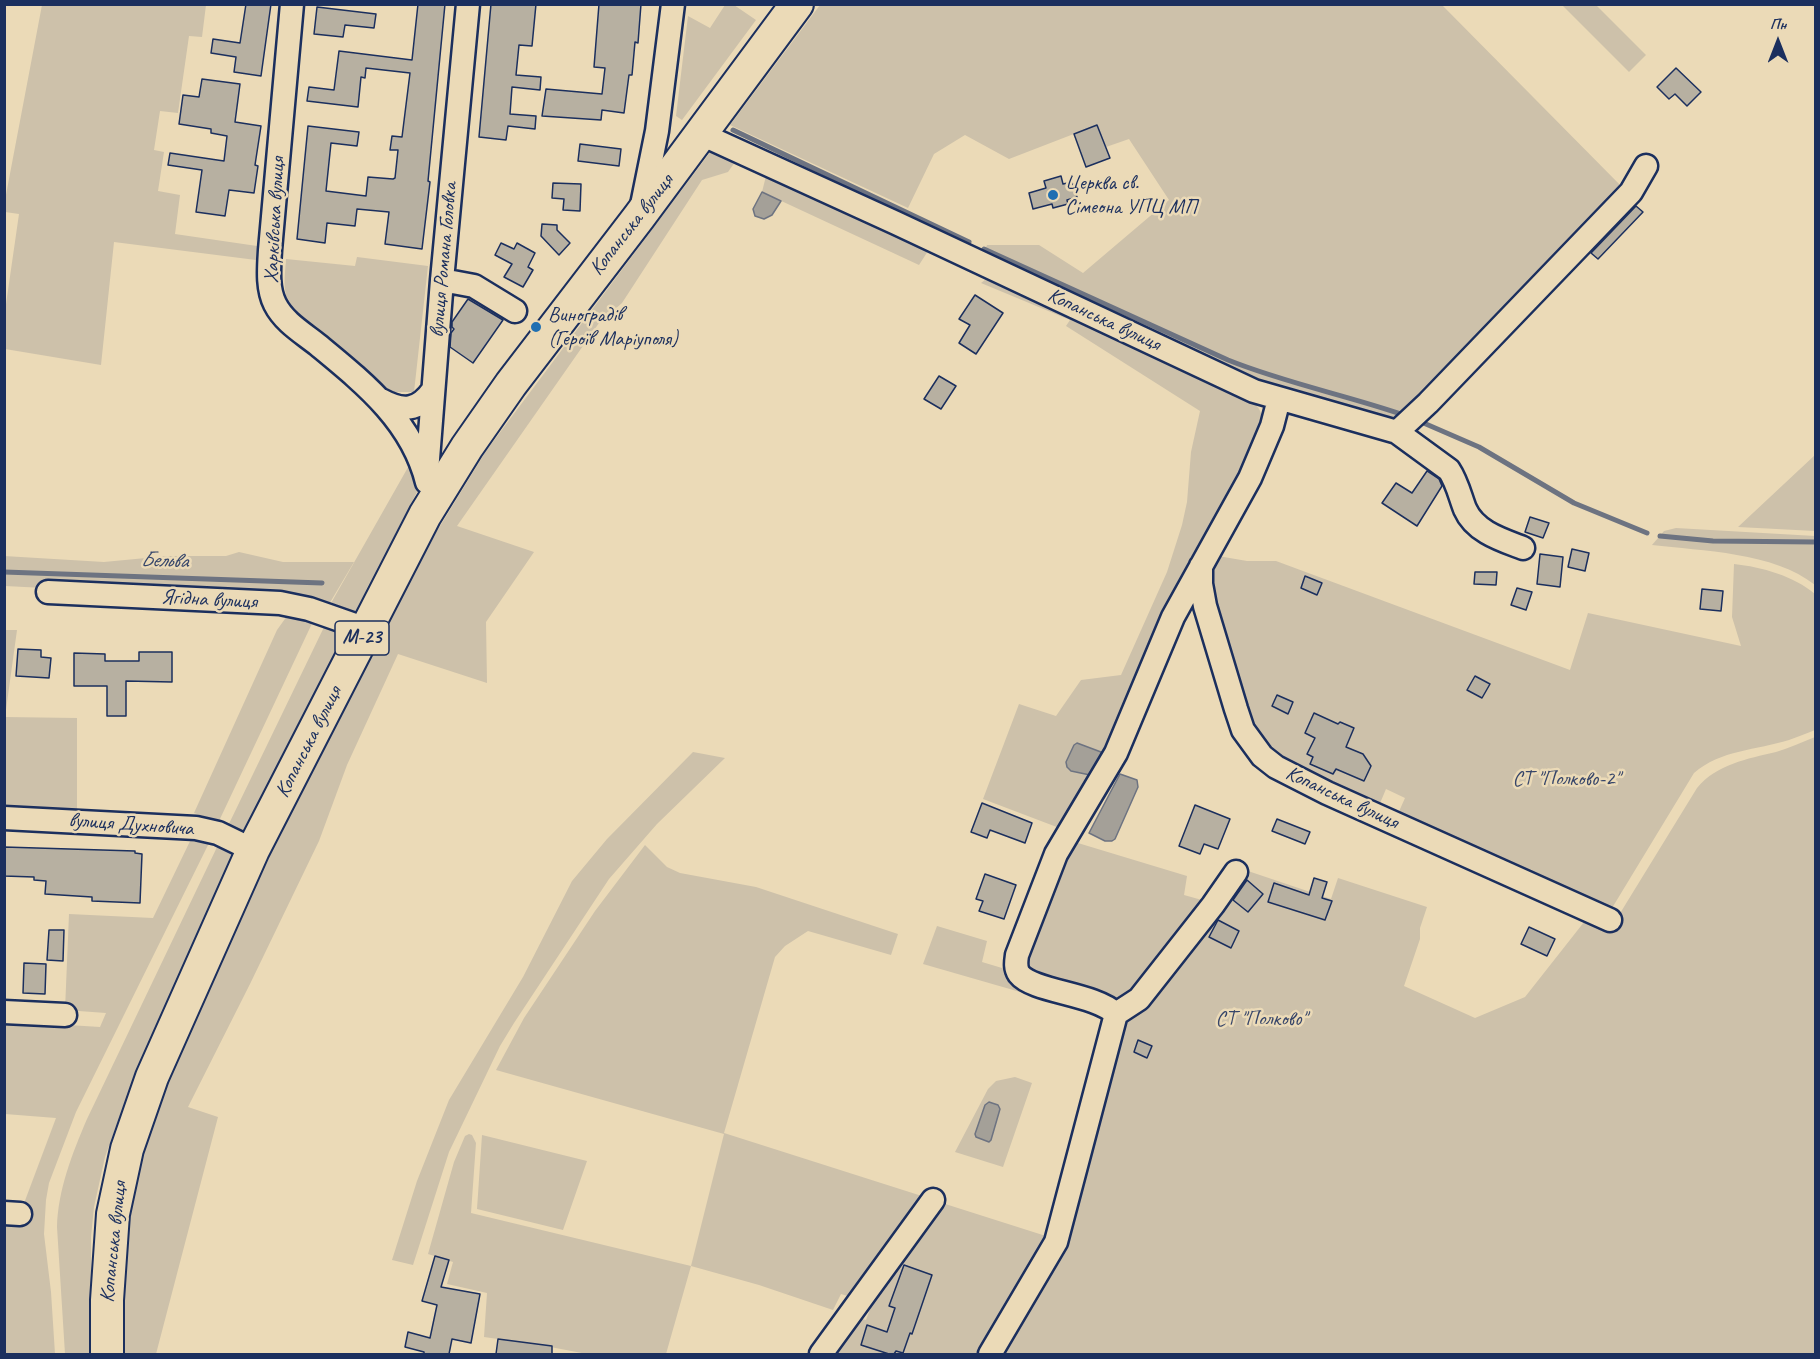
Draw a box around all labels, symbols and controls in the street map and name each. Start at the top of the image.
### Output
north arrow [1748,12,1808,72]
text: Пн [1770,14,1786,34]
street label: Харківська вулиця [259,156,291,284]
street label: Копанська вулиця [585,169,679,281]
place label: Церква св. Сімеона УПЦ МП [1065,170,1196,220]
street label: вулиця Романа Головка [425,181,463,339]
marker: Церква св. Сімеона УПЦ МП [1046,188,1060,202]
street label: Копанська вулиця [1044,283,1164,357]
place label: Виноградів (Героїв Маріуполя) [548,302,678,352]
marker: Виноградів (Героїв Маріуполя) [529,320,543,334]
water label: Бельва [140,547,188,575]
street label: Ягідна вулиця [160,585,258,615]
road number: М-23 [335,621,389,655]
street label: Копанська вулиця [270,682,348,802]
street label: Копанська вулиця [1282,761,1402,835]
park label: СТ "Полково-2" [1512,766,1620,792]
street label: вулиця Духновича [68,808,194,842]
park label: СТ "Полково" [1216,1006,1306,1032]
street label: Копанська вулиця [95,1180,133,1304]

